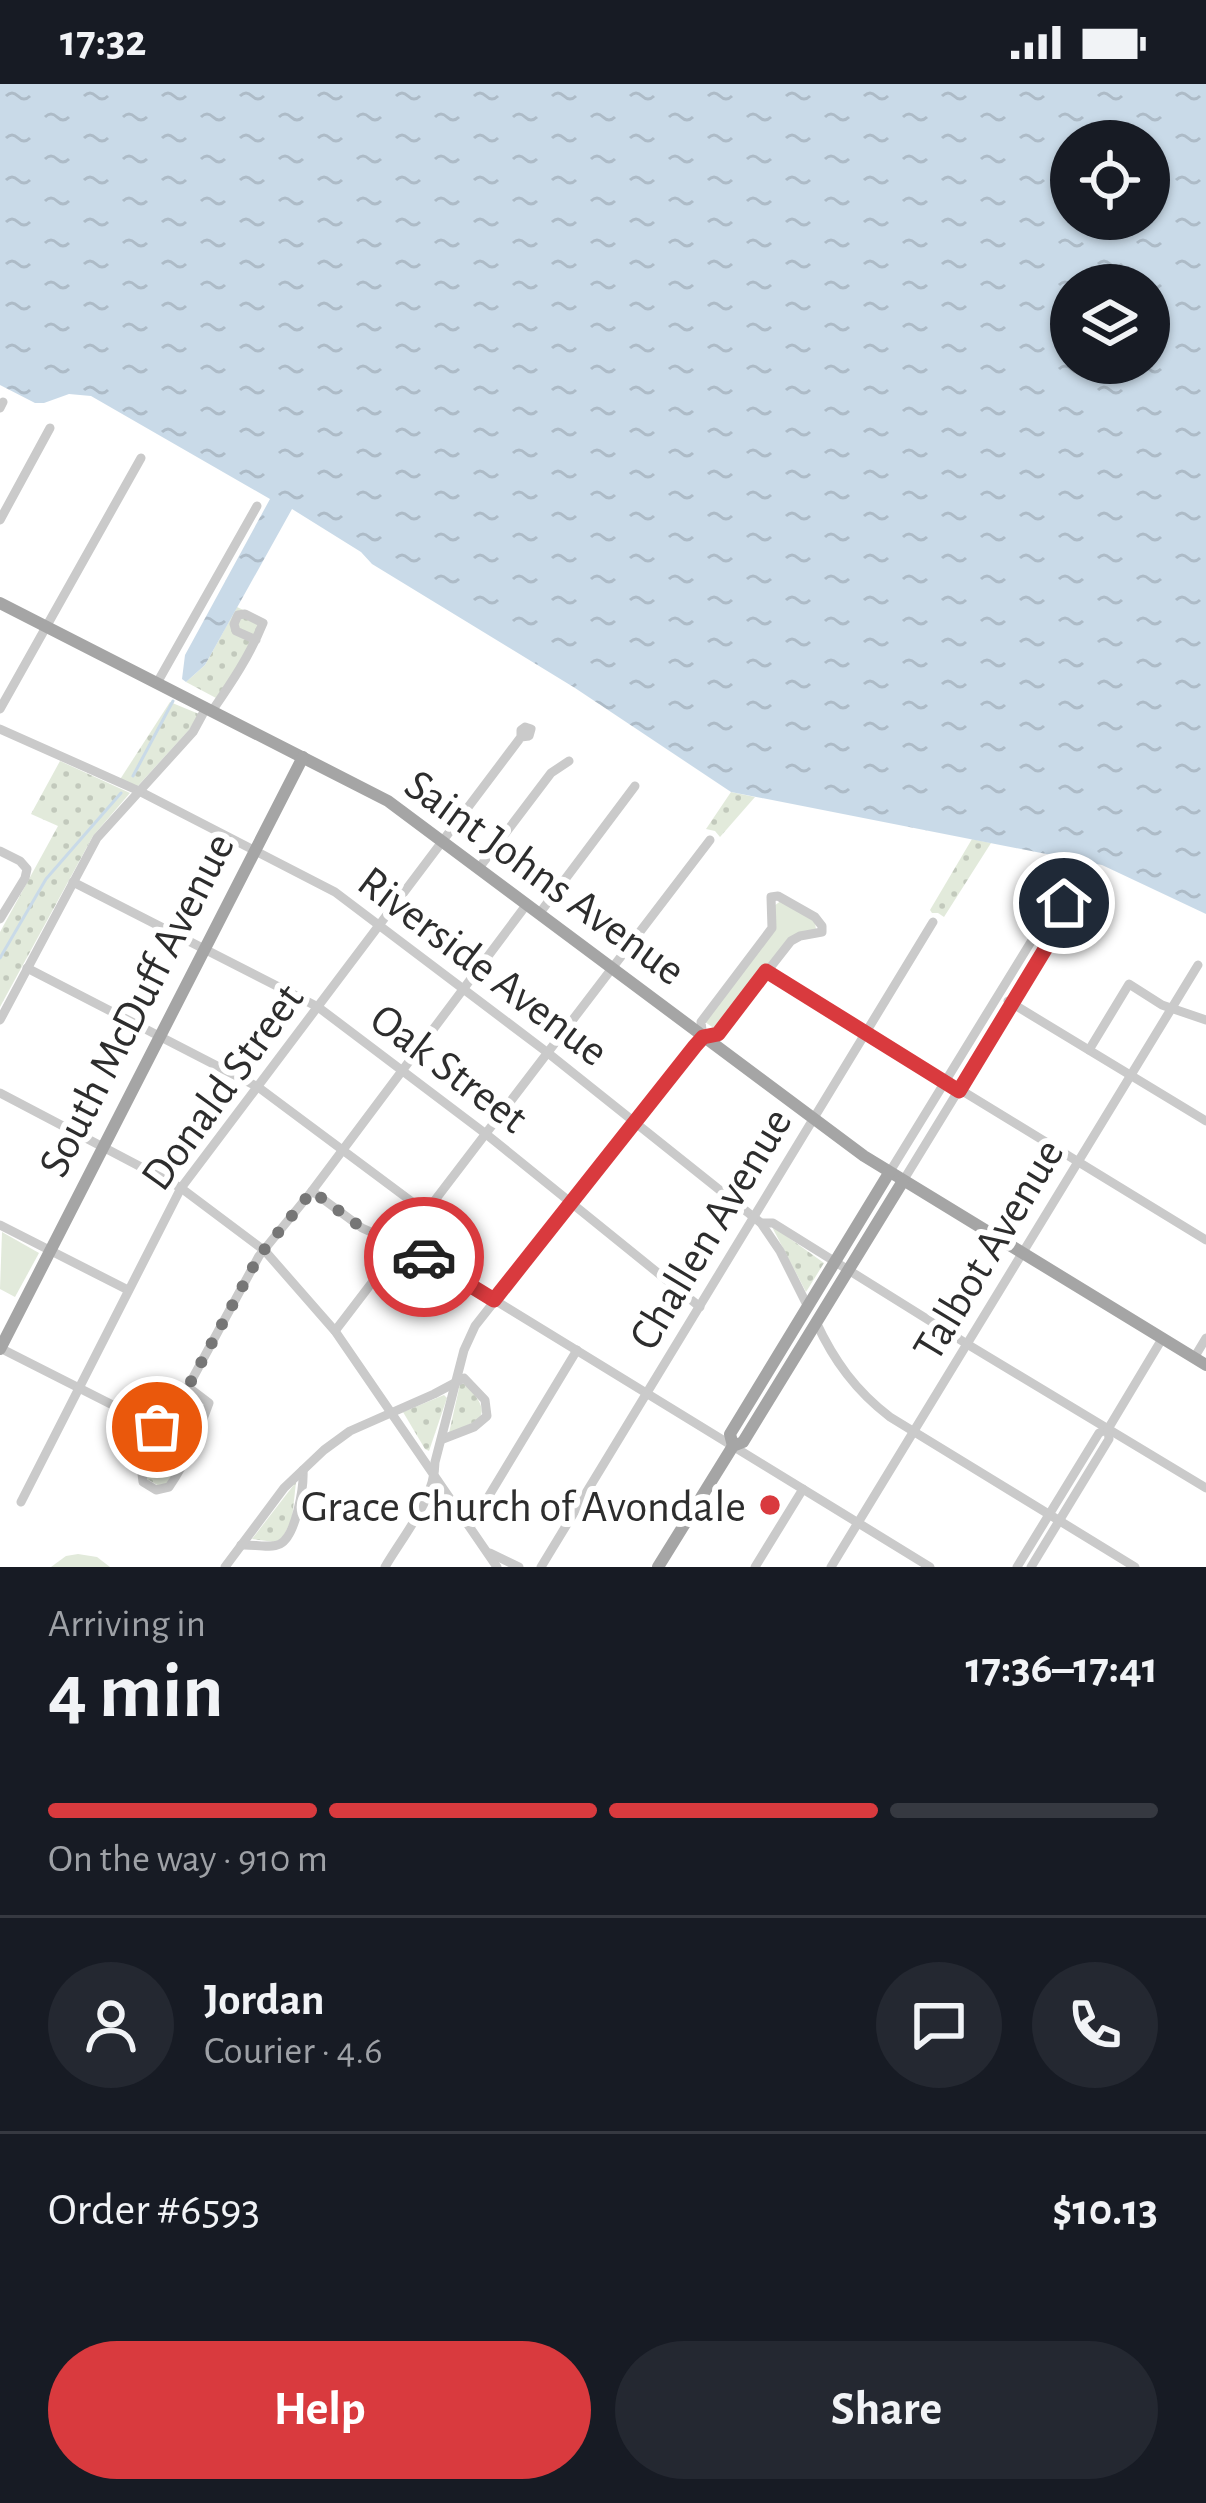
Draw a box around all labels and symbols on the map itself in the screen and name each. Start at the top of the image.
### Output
street label: Saint Johns Avenue [396,762,693,994]
street label: South McDuff Avenue [31,826,243,1184]
pin [1013,852,1115,954]
street label: Riverside Avenue [349,859,616,1075]
street label: Donald Street [134,976,312,1199]
street label: Oak Street [362,996,535,1142]
street label: Challen Avenue [622,1101,801,1358]
street label: Talbot Avenue [906,1132,1073,1369]
courier [364,1197,484,1317]
pin [106,1376,208,1478]
place label: Grace Church of Avondale [301,1485,746,1530]
marker: Grace Church of Avondale [757,1492,783,1518]

